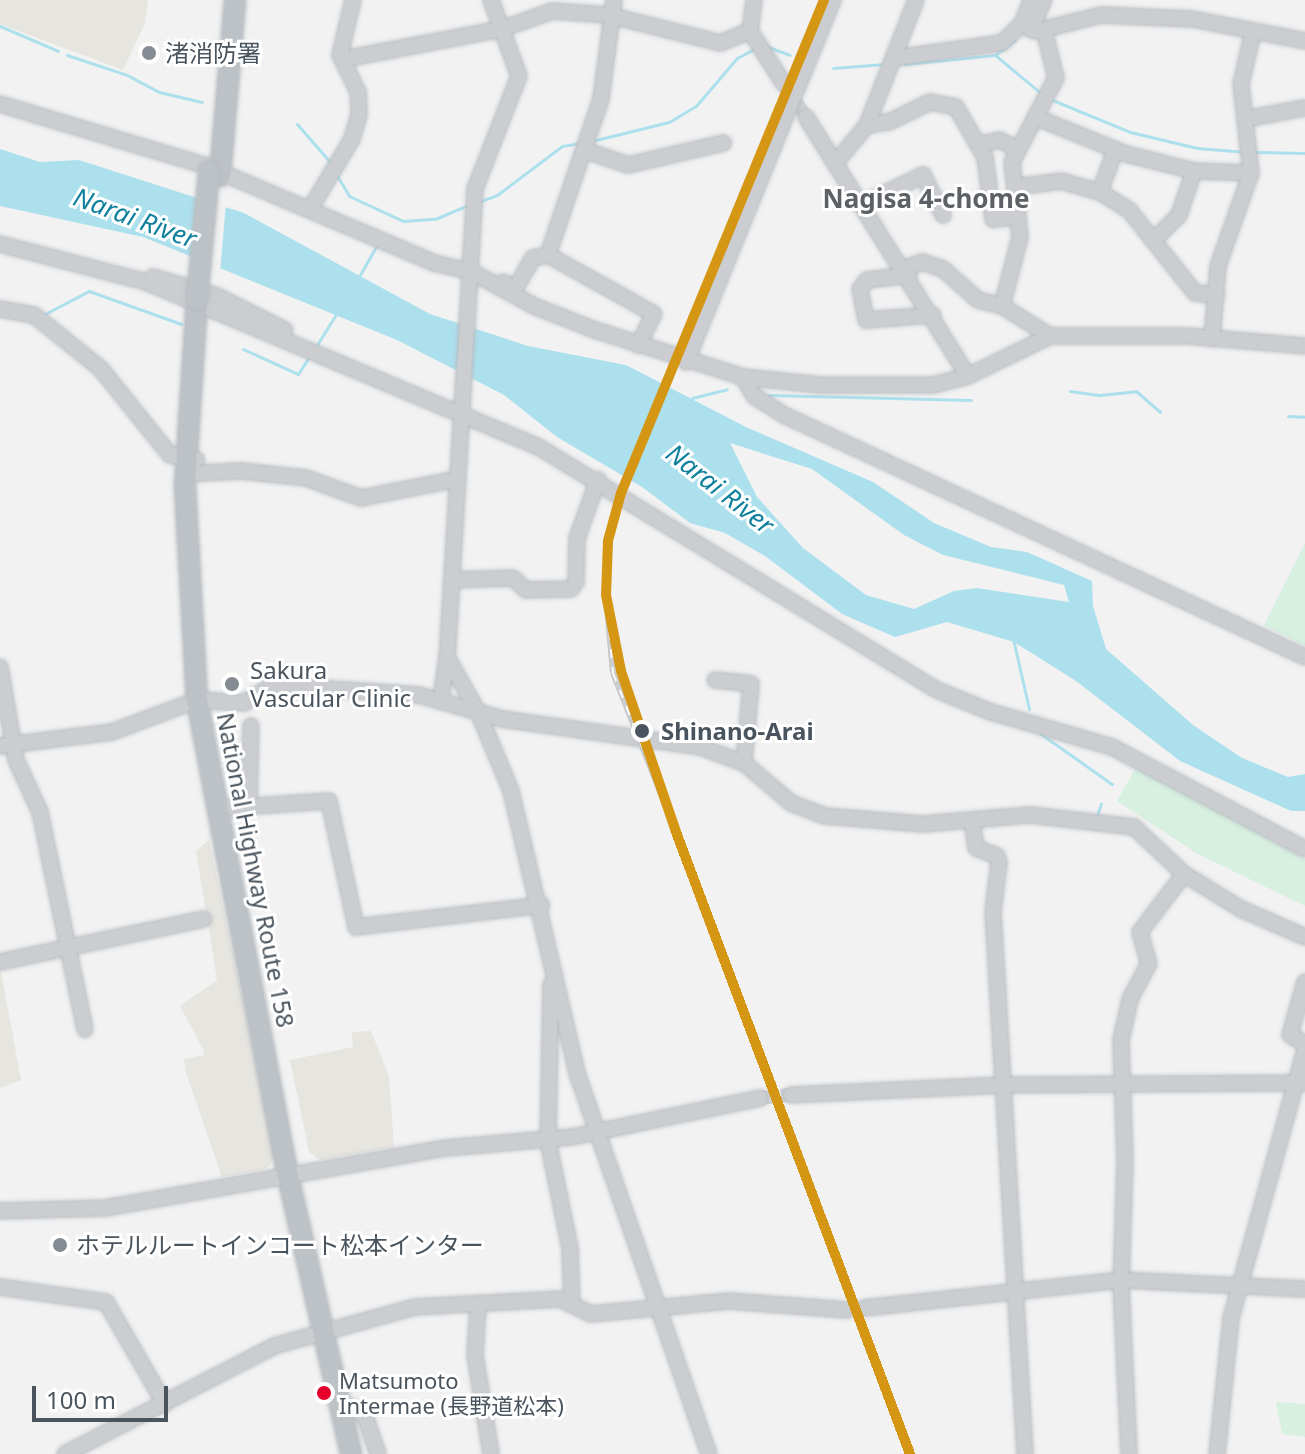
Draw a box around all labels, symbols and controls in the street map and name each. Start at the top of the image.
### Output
place label: 渚消防署 [165,39,261,67]
marker: 渚消防署 [140,44,158,62]
water label: Narai River [69,181,201,255]
district label: Nagisa 4-chome [823,183,1029,215]
water label: Narai River [660,437,780,541]
place label: Sakura Vascular Clinic [250,656,411,712]
marker: Sakura Vascular Clinic [221,673,243,695]
street label: National Highway Route 158 [211,710,301,1030]
place label: Shinano-Arai [661,717,814,745]
marker: Shinano-Arai [630,719,654,743]
place label: ホテルルートインコート松本インター [76,1231,484,1259]
marker: ホテルルートインコート松本インター [51,1236,69,1254]
place label: Matsumoto Intermae (長野道松本) [339,1367,564,1418]
scale bar [36,1370,172,1420]
text: 100 m [46,1383,116,1416]
marker: Matsumoto Intermae (長野道松本) [316,1385,332,1401]

